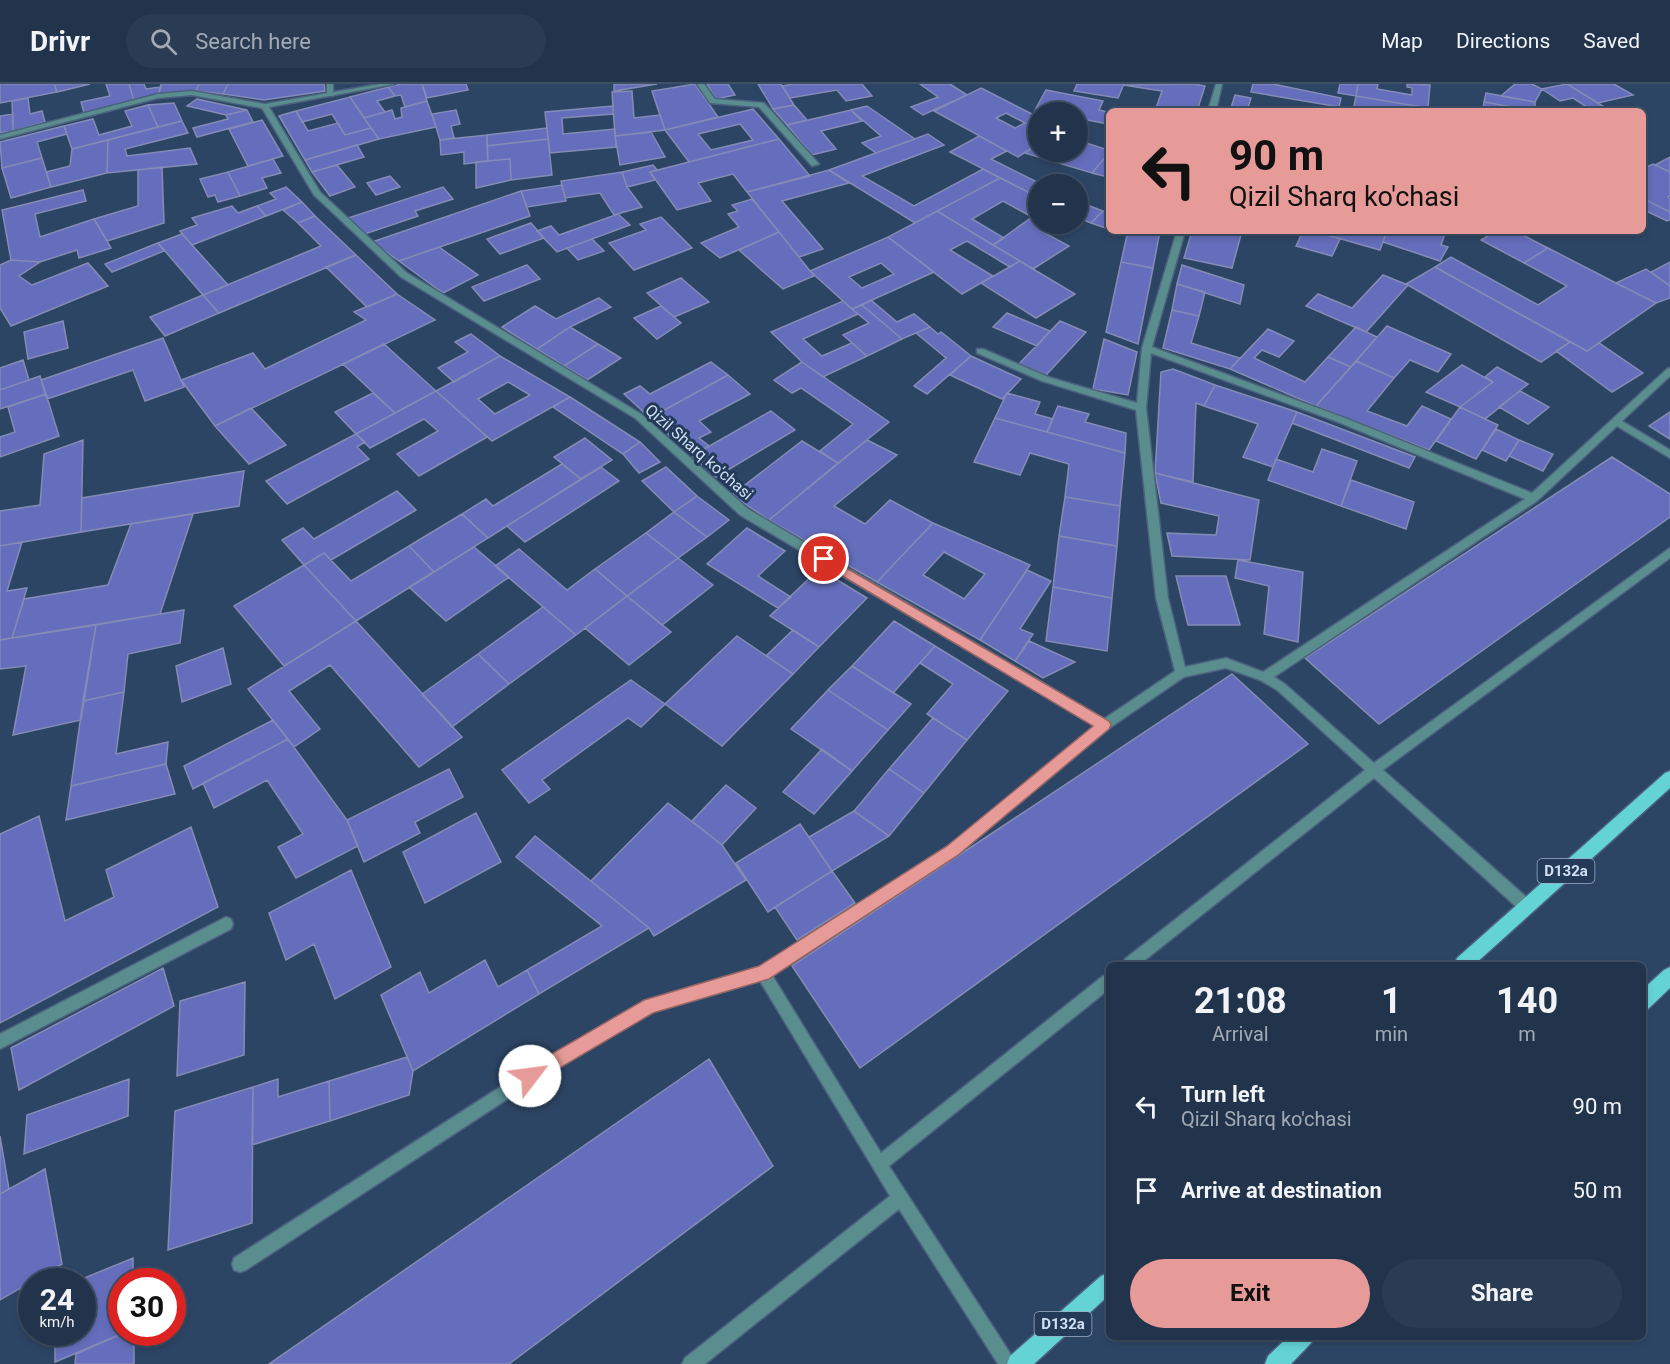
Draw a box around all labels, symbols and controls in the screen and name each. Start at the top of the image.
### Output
search box [126,14,546,68]
text: Drivr [30,25,90,58]
icon: search [147,25,180,58]
text: Search here [195,29,311,54]
text: Map [1381,29,1423,53]
text: Directions [1456,29,1550,53]
text: Saved [1583,29,1640,53]
map controls [1028,102,1088,234]
button: + [1028,102,1088,162]
text: 90 m [1229,131,1324,180]
icon: left [1130,132,1208,210]
button: − [1028,174,1088,234]
text: Qizil Sharq ko'chasi [1229,181,1459,213]
street label: Qizil Sharq ko'chasi [641,400,757,504]
pin [798,533,849,584]
icon: arrive [807,542,840,575]
road number: D132a [1538,859,1594,883]
text: 21:08 [1194,980,1287,1022]
text: 1 [1381,980,1402,1022]
text: 140 [1496,980,1558,1022]
text: Arrival [1212,1022,1269,1046]
text: min [1375,1022,1408,1046]
text: m [1518,1022,1536,1046]
position arrow [498,1044,562,1108]
text: Turn left [1181,1082,1265,1107]
icon: left [1130,1090,1163,1123]
text: 90 m [1573,1094,1622,1119]
text: Qizil Sharq ko'chasi [1181,1107,1352,1131]
icon: arrive [1130,1174,1163,1207]
text: Arrive at destination [1181,1178,1382,1203]
text: 50 m [1573,1178,1622,1203]
button: Exit [1130,1259,1370,1328]
button: Share [1382,1259,1622,1328]
speed limit sign: 30 [108,1268,186,1346]
text: 24 [40,1282,74,1317]
road number: D132a [1034,1312,1092,1336]
text: km/h [39,1313,75,1331]

